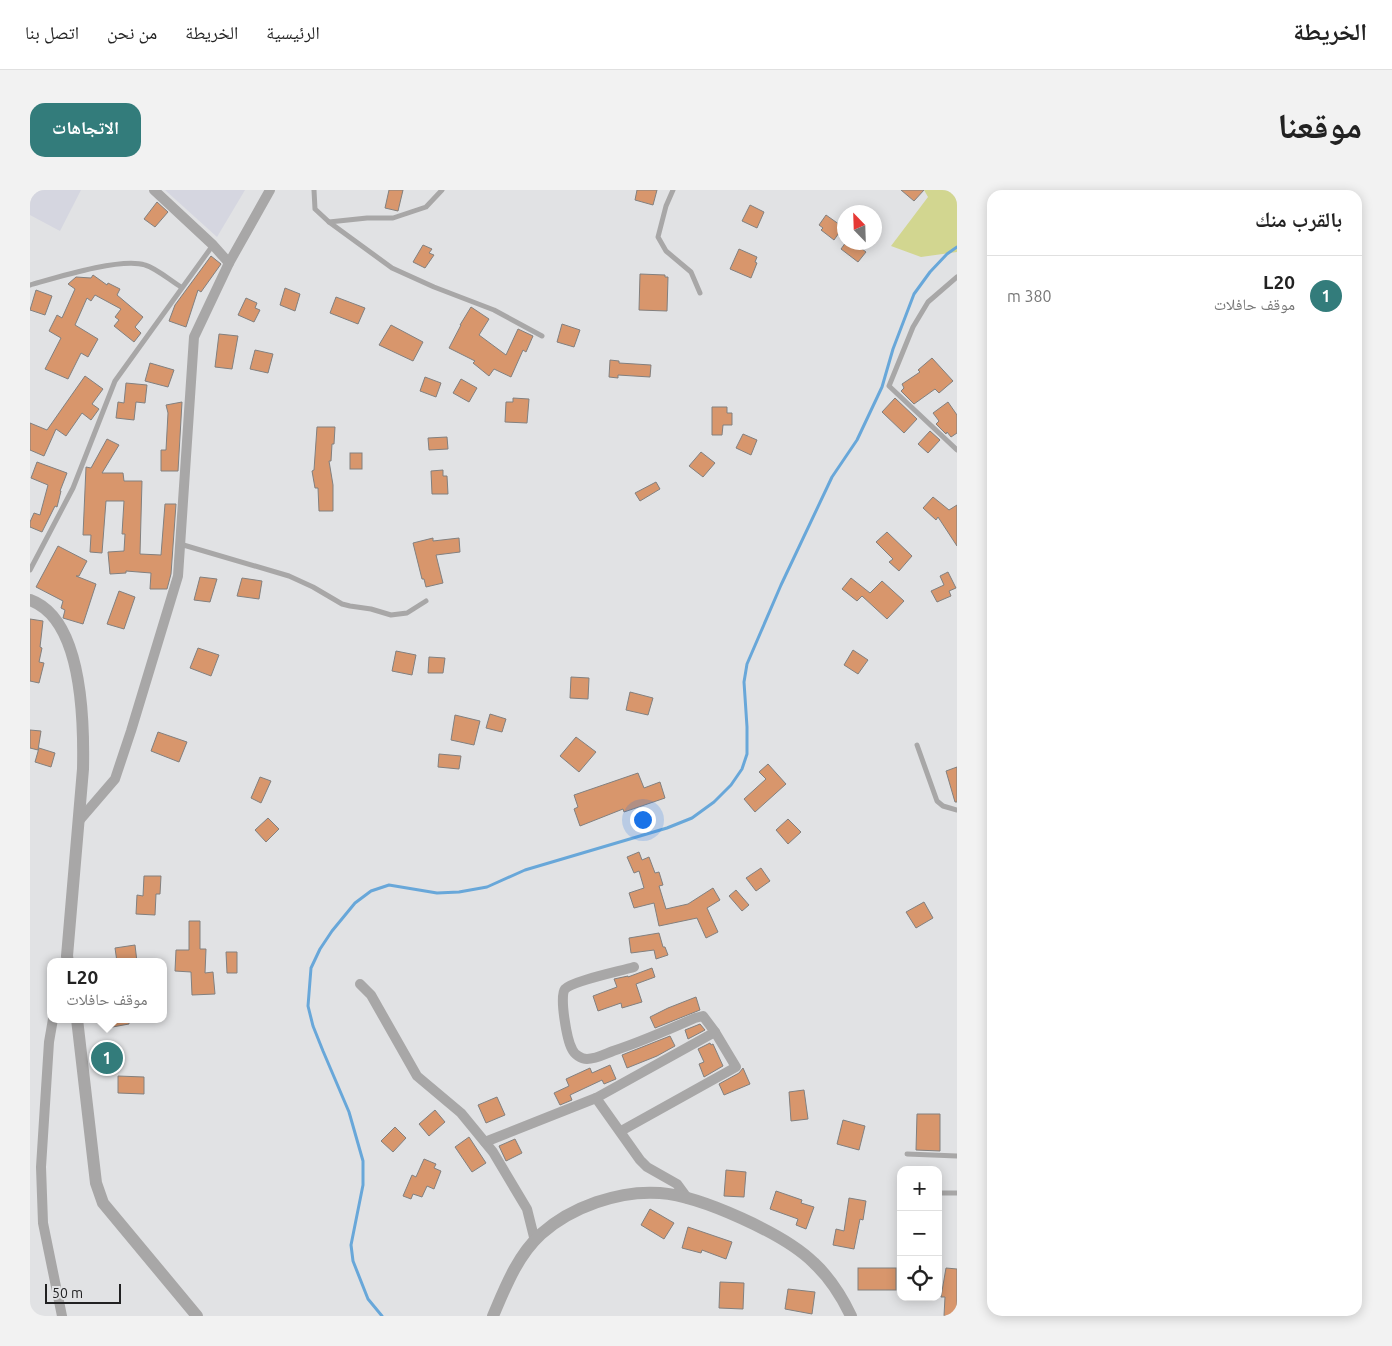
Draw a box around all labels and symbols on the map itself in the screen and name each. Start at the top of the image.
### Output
north arrow [837,205,882,250]
your location [630,807,656,833]
pin: 1 [91,1039,123,1077]
scale bar [45,1281,121,1304]

